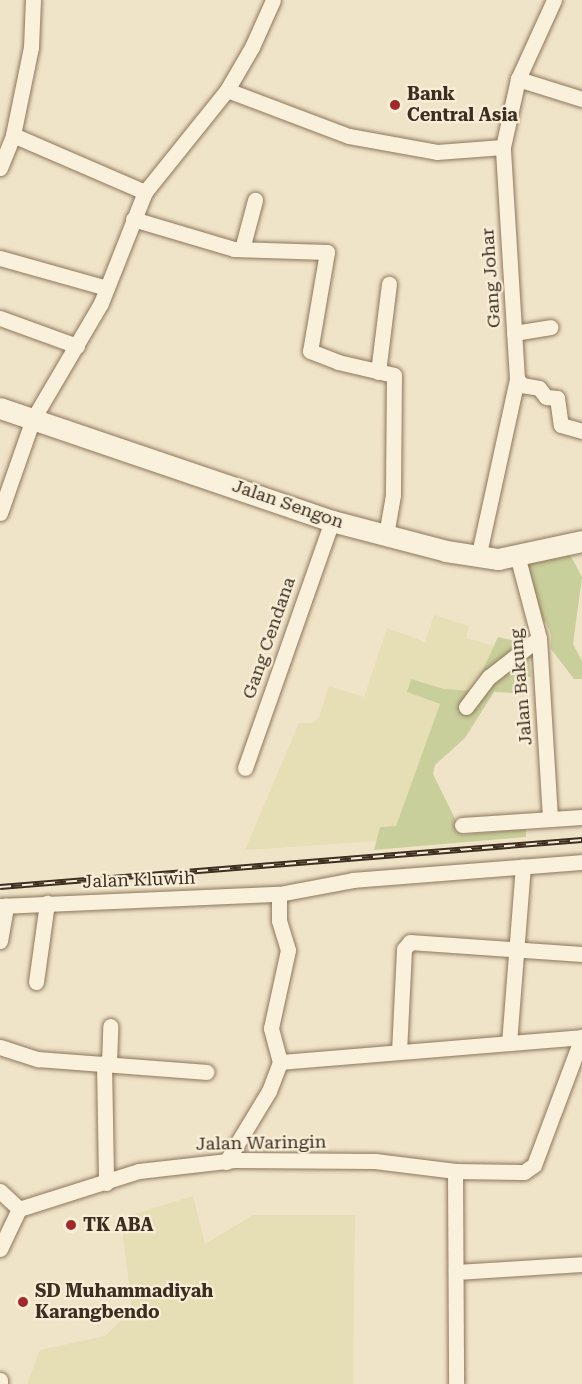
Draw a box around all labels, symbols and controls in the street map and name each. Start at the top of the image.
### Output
place label: Bank Central Asia [407,84,518,127]
marker: Bank Central Asia [388,98,402,112]
street label: Gang Johar [477,227,505,329]
street label: Jalan Sengon [229,475,347,533]
street label: Gang Cendana [238,574,300,702]
street label: Jalan Bakung [505,628,537,746]
street label: Jalan Kluwih [82,867,196,893]
street label: Jalan Waringin [196,1131,326,1155]
place label: TK ABA [83,1214,154,1236]
marker: TK ABA [64,1218,78,1232]
place label: SD Muhammadiyah Karangbendo [35,1281,213,1324]
marker: SD Muhammadiyah Karangbendo [16,1295,30,1309]

